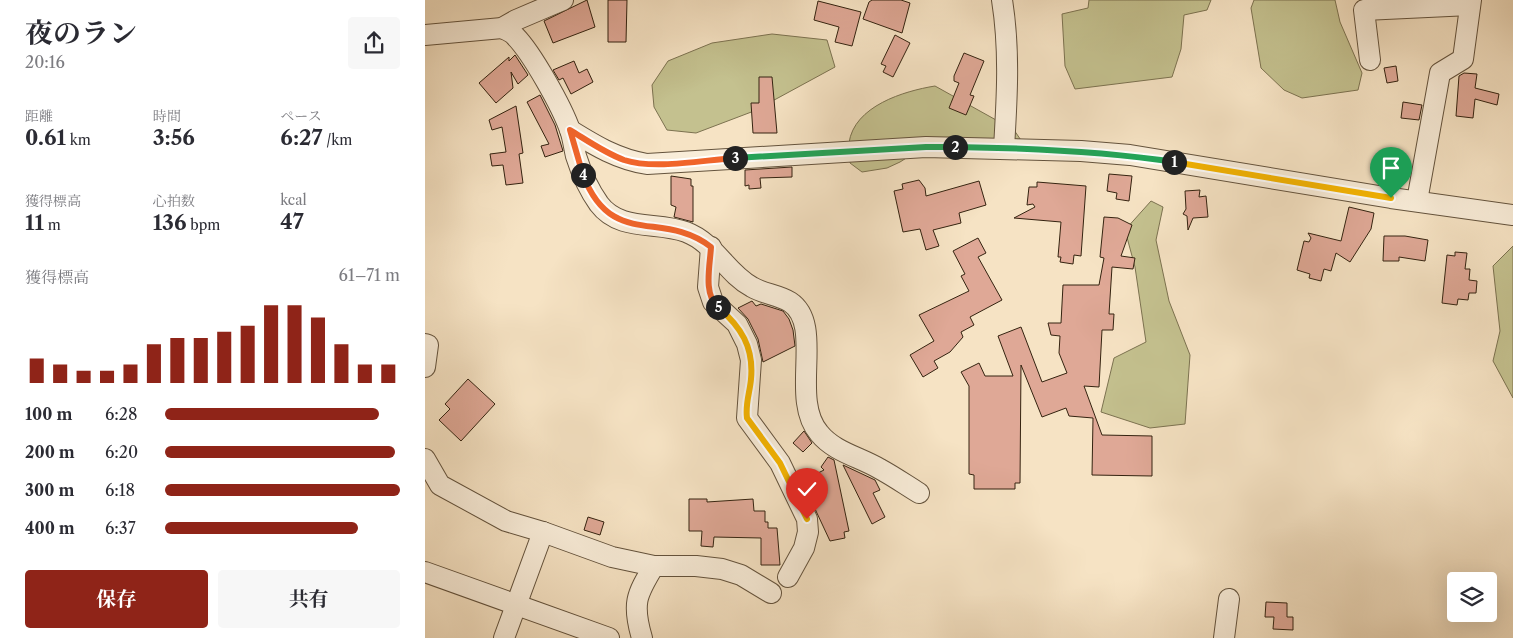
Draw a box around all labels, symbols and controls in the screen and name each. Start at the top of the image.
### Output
text: 夜のラン [25,16,137,50]
button: share [348,17,400,69]
text: 20:16 [25,52,65,72]
text: 距離 [25,107,53,125]
text: 時間 [153,107,181,125]
text: ペース [280,107,322,125]
text: 0.61 [25,125,66,150]
text: 3:56 [153,125,195,150]
text: 6:27 [280,125,322,150]
text: km [66,131,91,149]
text: /km [322,131,352,149]
pin: 2 [943,134,967,160]
text: 2 [951,138,960,156]
pin: 3 [723,146,747,170]
pin [1370,147,1412,198]
text: 3 [732,149,739,167]
pin: 1 [1161,150,1187,174]
text: 1 [1171,153,1178,171]
icon: arrive [1377,154,1405,182]
pin: 4 [571,162,595,188]
text: 4 [579,166,588,184]
text: kcal [280,191,307,209]
text: 獲得標高 [25,192,81,210]
text: 心拍数 [153,192,195,210]
text: 47 [280,209,304,234]
text: 11 [25,210,44,235]
text: 136 [153,210,187,235]
text: m [44,216,61,234]
text: bpm [187,216,220,234]
text: 61–71 m [339,265,400,285]
text: 獲得標高 [25,267,89,287]
pin: 5 [705,294,731,320]
text: 5 [715,298,722,316]
text: 100 m [25,404,72,424]
text: 6:28 [105,404,138,424]
text: 200 m [25,442,75,462]
text: 6:20 [105,442,138,462]
pin [786,468,828,519]
icon: check [793,475,821,503]
text: 300 m [25,480,74,500]
text: 6:18 [105,480,135,500]
text: 400 m [25,518,75,538]
text: 6:37 [105,518,136,538]
button: 保存 [25,570,208,628]
button: 共有 [218,570,400,628]
map controls [1447,572,1497,622]
button: layers [1447,572,1497,622]

